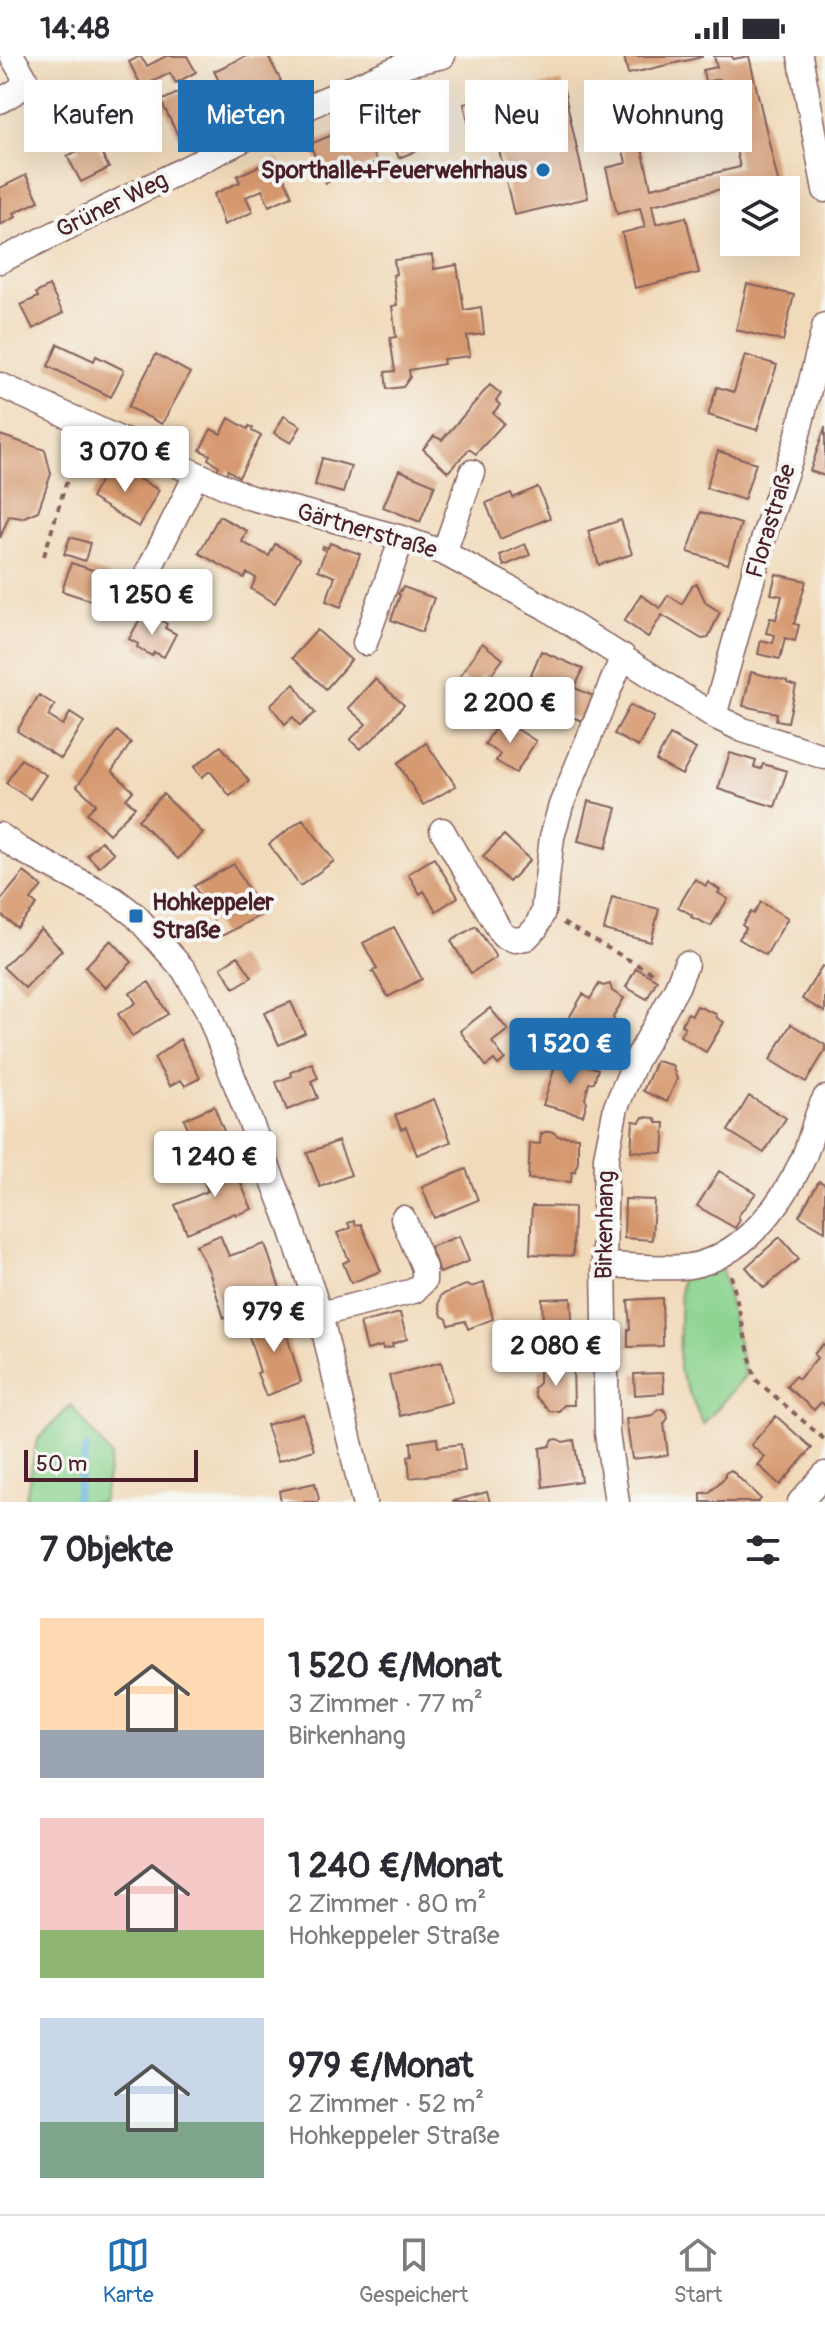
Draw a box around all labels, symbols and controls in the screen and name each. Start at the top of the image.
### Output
text: 14:48 [40,10,110,47]
chip: Kaufen [24,80,162,152]
chip: Mieten [178,80,314,152]
chip: Filter [330,80,449,152]
chip: Neu [465,80,568,152]
chip: Wohnung [584,80,752,152]
place label: Sporthalle+Feuerwehrhaus [261,156,527,185]
marker: Sporthalle+Feuerwehrhaus [534,161,552,179]
street label: Grüner Weg [51,166,173,244]
map controls [720,176,800,256]
button: layers [720,176,800,256]
pin: 3 070 € [51,426,199,494]
text: 3 070 € [79,436,171,468]
street label: Florastraße [740,460,802,582]
street label: Gärtnerstraße [293,497,441,565]
pin: 1 250 € [78,569,226,637]
text: 1 250 € [110,579,195,611]
pin: 2 200 € [436,677,584,745]
text: 2 200 € [463,687,557,719]
place label: Hohkeppeler Straße [152,888,274,945]
marker: Hohkeppeler Straße [127,907,145,925]
pin: 1 520 € [496,1018,644,1086]
text: 1 520 € [528,1028,613,1060]
pin: 1 240 € [141,1131,289,1199]
text: 1 240 € [172,1141,258,1173]
street label: Birkenhang [590,1170,620,1280]
pin: 979 € [218,1286,330,1354]
text: 979 € [242,1296,306,1328]
pin: 2 080 € [482,1320,630,1388]
text: 2 080 € [510,1330,602,1362]
scale bar [24,1446,198,1482]
text: 50 m [36,1450,87,1478]
icon: filters [741,1528,785,1572]
text: 7 Objekte [40,1529,173,1572]
text: 1 520 €/Monat [288,1645,502,1688]
icon: home [104,1650,200,1746]
text: 3 Zimmer · 77 m² [288,1688,483,1720]
text: Birkenhang [288,1720,406,1752]
text: 1 240 €/Monat [288,1845,503,1888]
icon: home [104,1850,200,1946]
text: 2 Zimmer · 80 m² [288,1888,486,1920]
text: Hohkeppeler Straße [288,1920,500,1952]
text: 979 €/Monat [288,2045,473,2088]
icon: home [104,2050,200,2146]
text: 2 Zimmer · 52 m² [288,2088,484,2120]
text: Hohkeppeler Straße [288,2120,500,2152]
tab: Karte [103,2233,154,2309]
tab: Gespeichert [359,2233,468,2309]
tab: Start [674,2233,722,2309]

